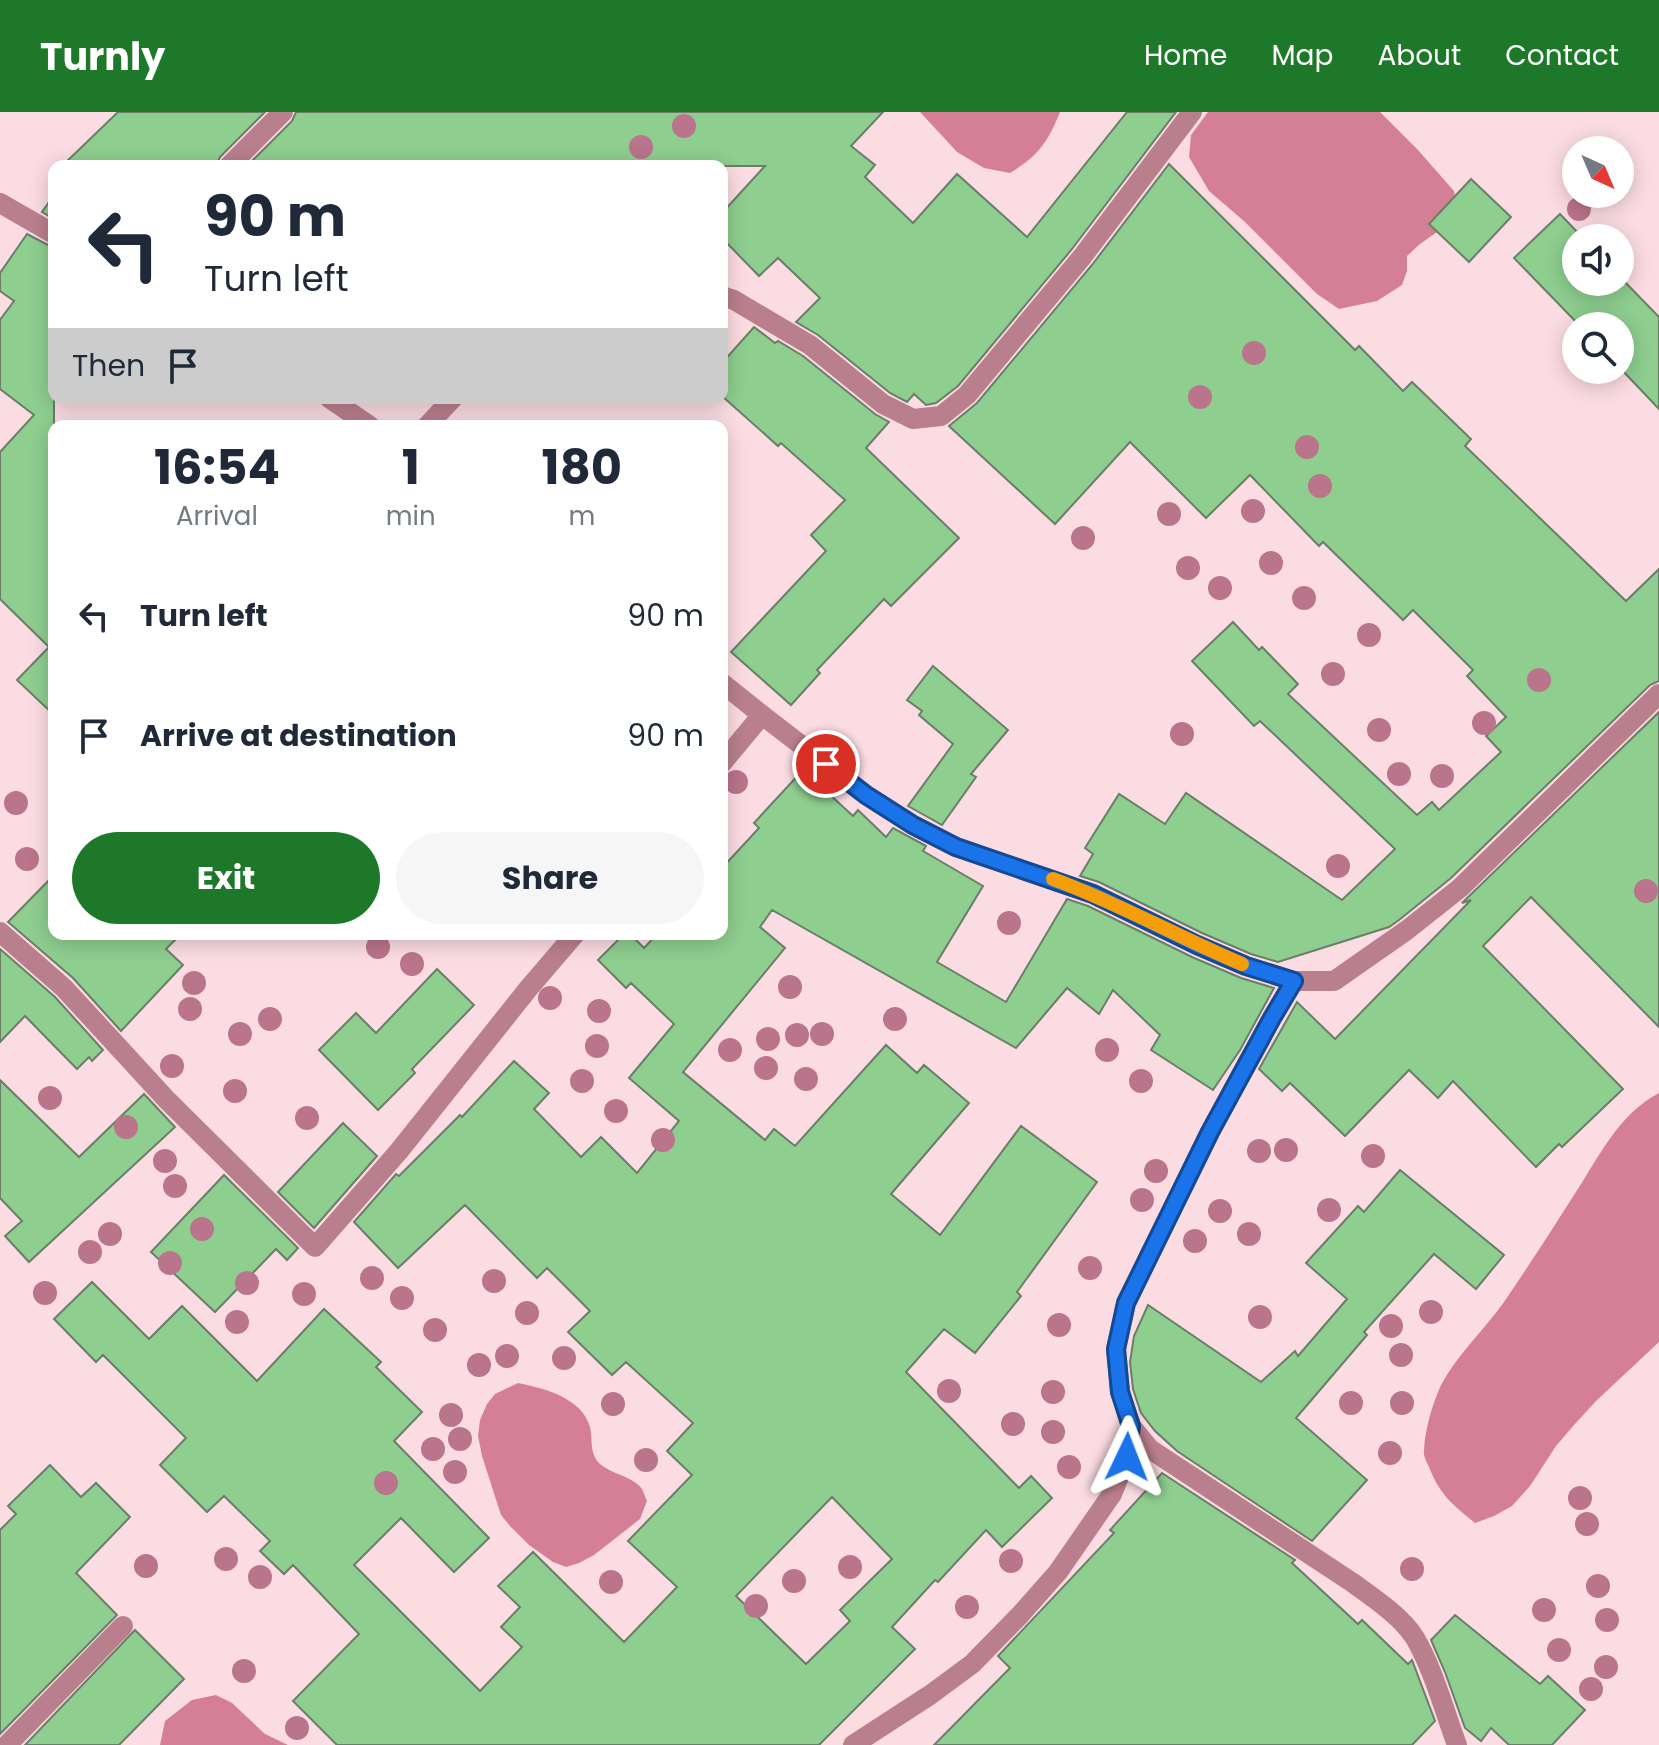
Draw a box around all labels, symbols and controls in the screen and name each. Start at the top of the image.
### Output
text: Turnly [40,30,165,83]
text: Home [1144,36,1227,75]
text: Map [1271,36,1333,75]
text: About [1377,36,1461,75]
text: Contact [1505,36,1619,75]
north arrow [1562,136,1634,208]
map controls [1562,136,1634,384]
text: 90 m [204,177,346,256]
icon: left [72,192,176,296]
button: sound [1562,224,1634,296]
text: Turn left [204,253,349,304]
button: search [1562,312,1634,384]
text: Then [72,344,145,387]
icon: arrive [161,344,205,388]
text: 16:54 [154,434,280,501]
text: 1 [402,434,420,501]
text: 180 [542,434,622,501]
text: Arrival [176,498,258,534]
text: min [386,498,436,534]
text: m [568,498,595,534]
icon: left [72,594,116,638]
text: Turn left [140,594,268,637]
text: 90 m [627,594,704,637]
icon: arrive [72,714,116,758]
text: Arrive at destination [140,714,457,757]
text: 90 m [627,714,704,757]
pin [792,730,860,798]
icon: arrive [804,742,848,786]
button: Exit [72,832,380,924]
button: Share [396,832,704,924]
position arrow [1085,1415,1169,1499]

